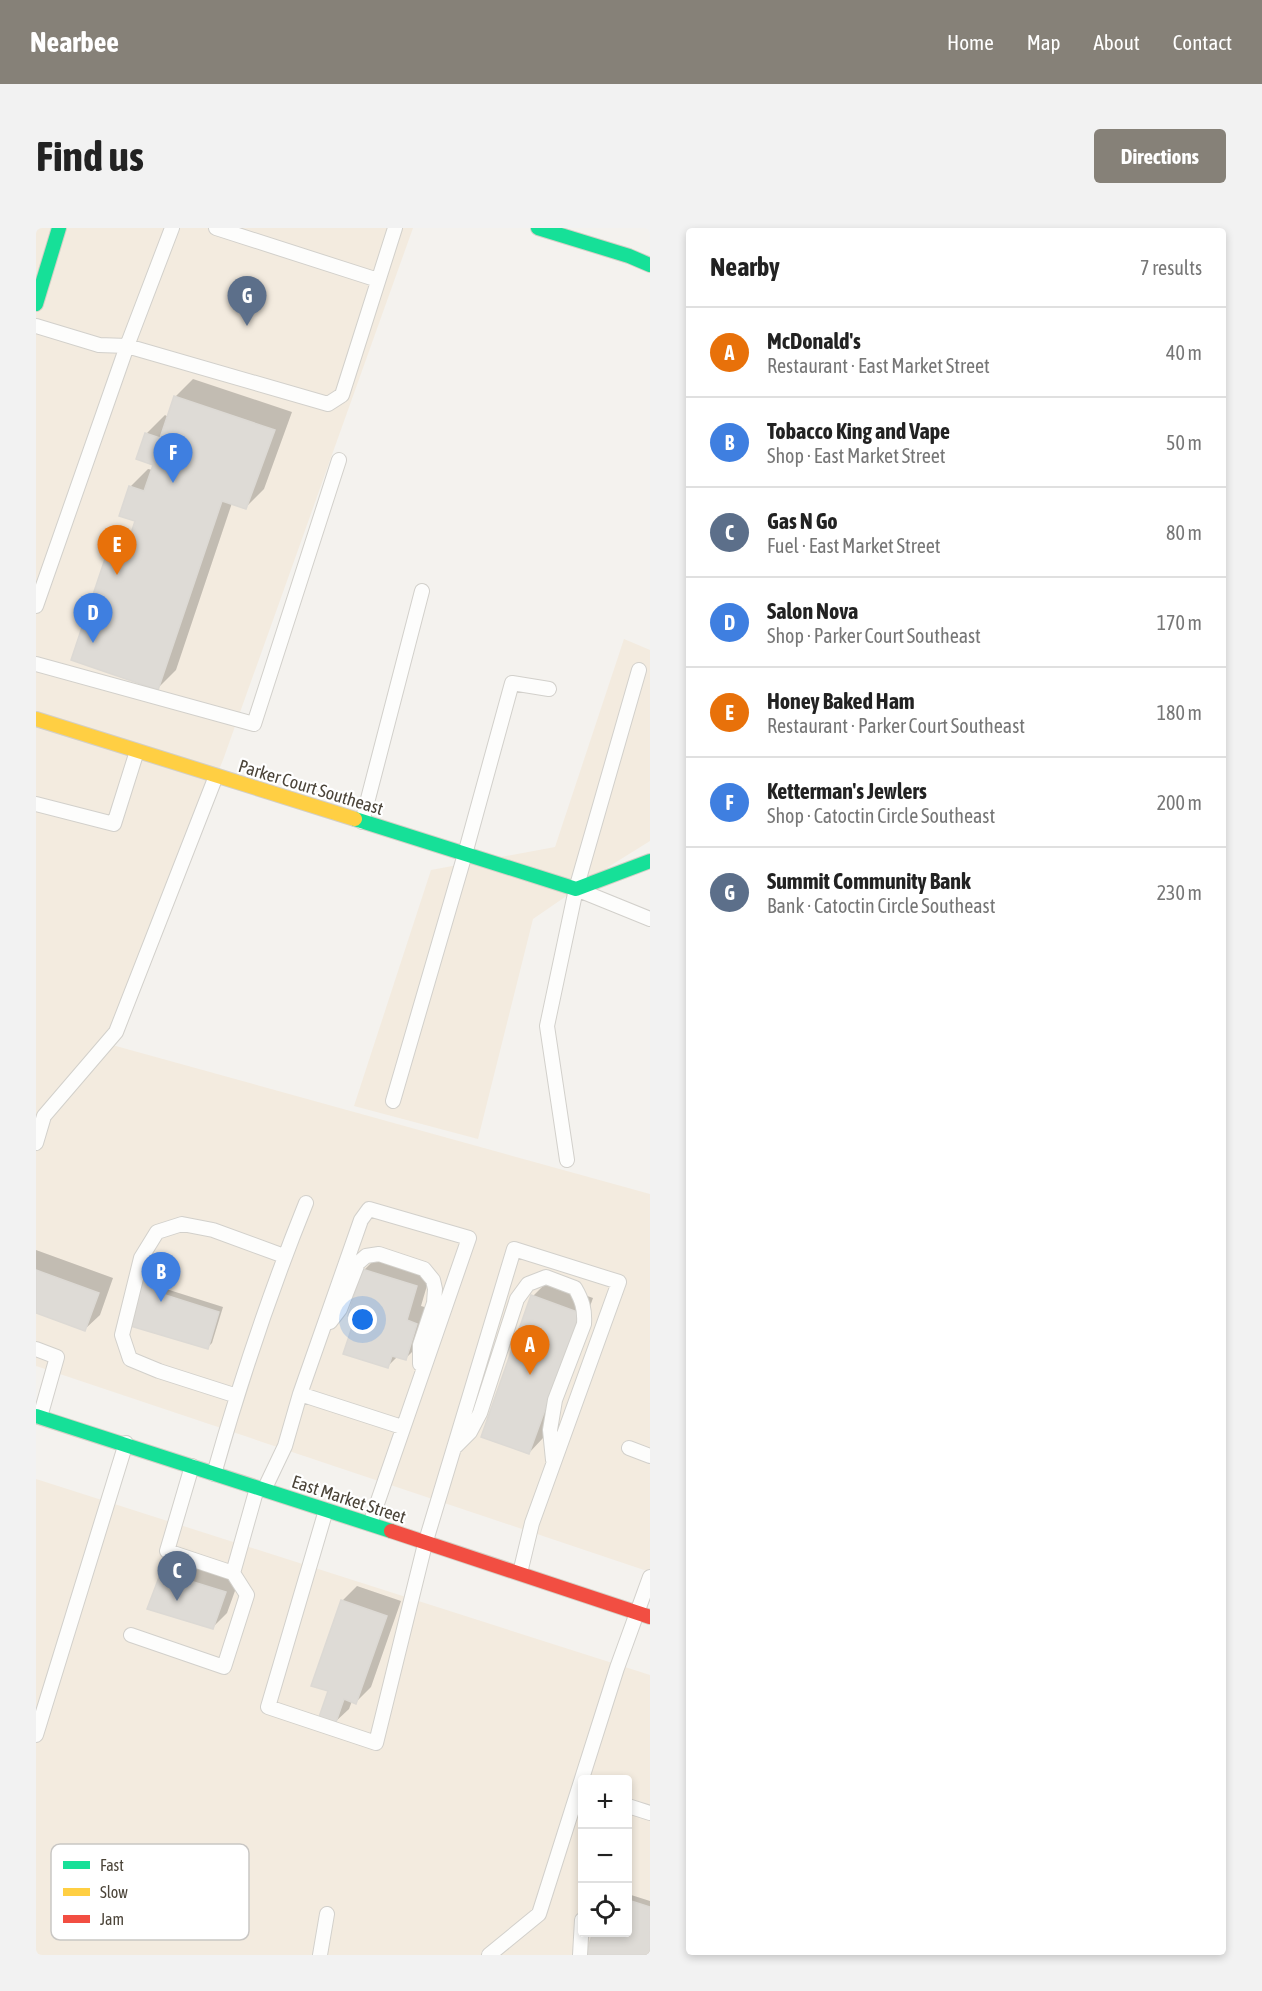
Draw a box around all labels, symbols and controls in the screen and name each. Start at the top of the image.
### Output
text: Nearbee [30,26,119,58]
text: Home [947,30,994,54]
text: Map [1027,30,1061,54]
text: About [1094,30,1140,54]
text: Contact [1173,30,1232,54]
button: Directions [1094,129,1226,183]
text: Find us [36,132,144,180]
text: Nearby [710,252,780,282]
text: 7 results [1140,256,1202,279]
pin: G [228,276,266,326]
text: McDonald's [767,328,861,354]
text: A [725,341,734,364]
text: 40 m [1166,341,1202,364]
text: Restaurant · East Market Street [767,354,990,377]
text: Tobacco King and Vape [767,418,950,444]
text: B [725,431,734,454]
text: 50 m [1166,431,1202,454]
pin: F [154,434,192,483]
text: Shop · East Market Street [767,444,946,467]
text: Gas N Go [767,508,838,534]
text: C [725,521,734,544]
text: 80 m [1166,521,1202,544]
pin: E [98,526,136,575]
text: Fuel · East Market Street [767,534,941,557]
pin: D [74,594,112,643]
text: Salon Nova [767,598,858,624]
text: D [724,611,735,634]
text: 170 m [1157,611,1202,634]
text: Shop · Parker Court Southeast [767,624,981,647]
text: Honey Baked Ham [767,688,915,714]
text: E [725,701,734,724]
text: 180 m [1157,701,1202,724]
text: Restaurant · Parker Court Southeast [767,714,1025,737]
street label: Parker Court Southeast [236,755,386,819]
text: Ketterman's Jewlers [767,778,927,804]
text: F [725,791,734,814]
text: 200 m [1157,791,1202,814]
text: Shop · Catoctin Circle Southeast [767,804,995,827]
text: Summit Community Bank [767,868,971,894]
text: G [724,881,735,904]
text: 230 m [1157,881,1202,904]
text: Bank · Catoctin Circle Southeast [767,894,995,917]
pin: B [142,1252,180,1302]
your location [348,1305,377,1334]
pin: A [510,1326,550,1375]
street label: East Market Street [289,1471,409,1527]
pin: C [158,1552,196,1601]
map controls [578,1775,632,1937]
button: + [578,1775,632,1829]
button: − [578,1829,632,1883]
legend [51,1844,249,1940]
text: Fast [100,1856,124,1874]
text: Slow [100,1883,128,1901]
button: locate [578,1883,632,1937]
text: Jam [100,1910,124,1928]

